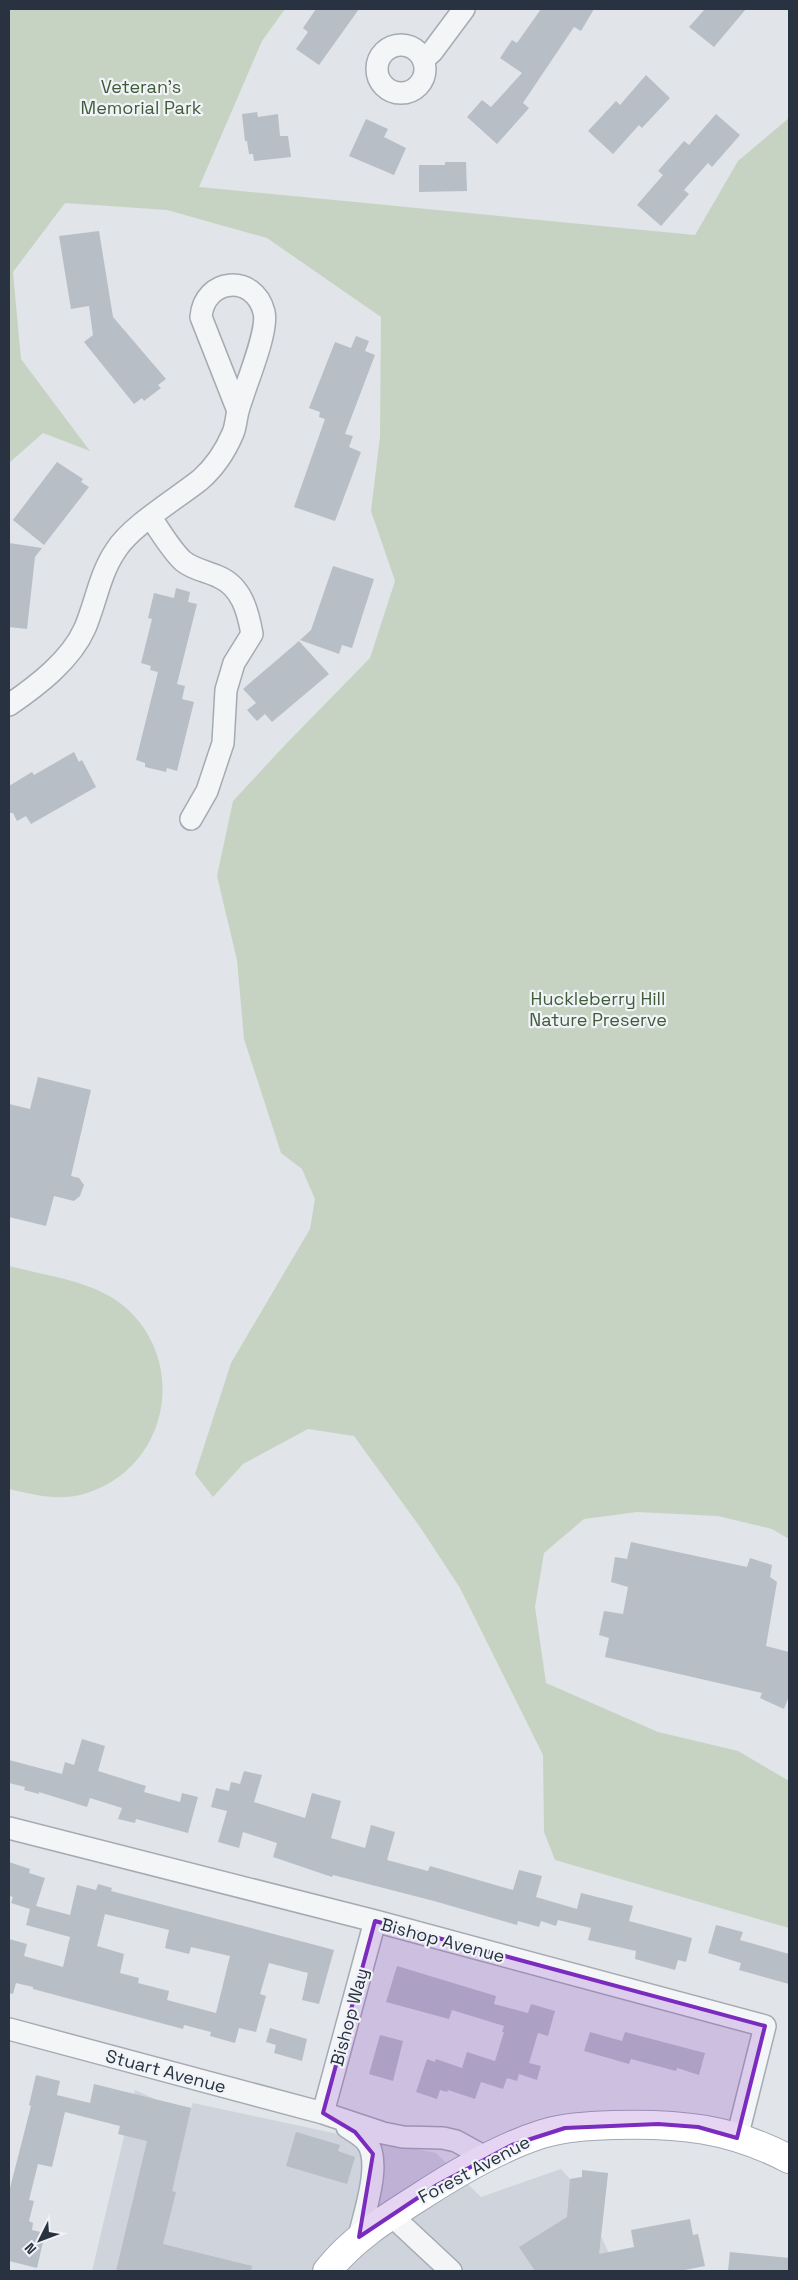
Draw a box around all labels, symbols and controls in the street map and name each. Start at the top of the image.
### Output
park label: Veteran's Memorial Park [81,75,202,119]
park label: Huckleberry Hill Nature Preserve [529,987,667,1031]
street label: Bishop Avenue [378,1912,508,1968]
street label: Bishop Way [325,1965,373,2069]
street label: Stuart Avenue [103,2044,229,2098]
street label: Forest Avenue [414,2130,534,2208]
north arrow [15,2215,65,2265]
text: N [21,2239,40,2258]

